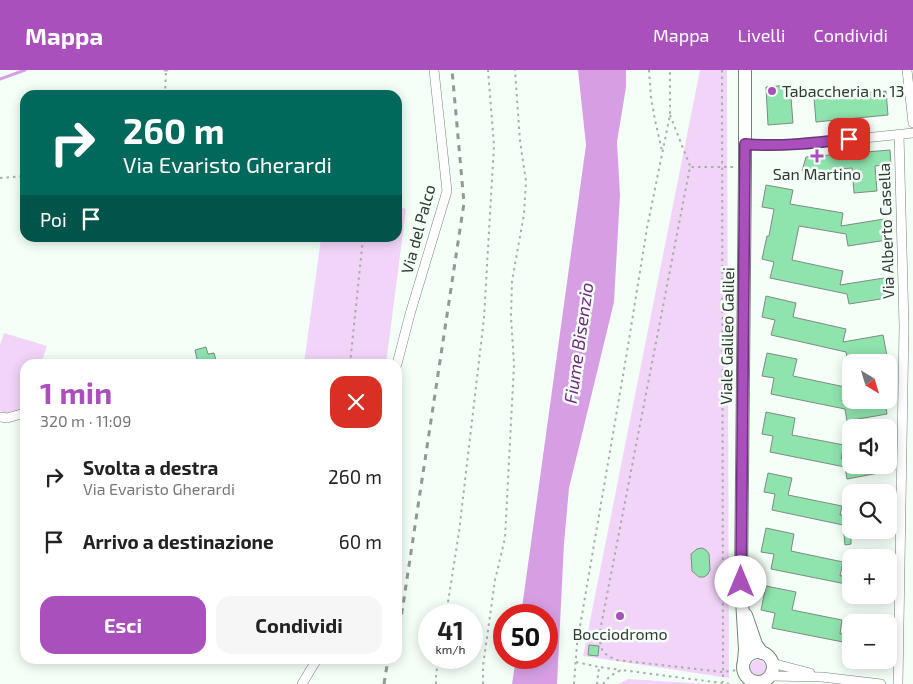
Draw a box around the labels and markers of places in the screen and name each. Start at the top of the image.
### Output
place label: Tabaccheria n. 13 [782,81,904,100]
marker: Tabaccheria n. 13 [766,85,778,97]
pin [828,118,870,160]
marker: San Martino [811,150,823,162]
place label: San Martino [773,164,861,183]
marker: Bocciodromo [614,610,626,622]
place label: Bocciodromo [572,624,668,643]

